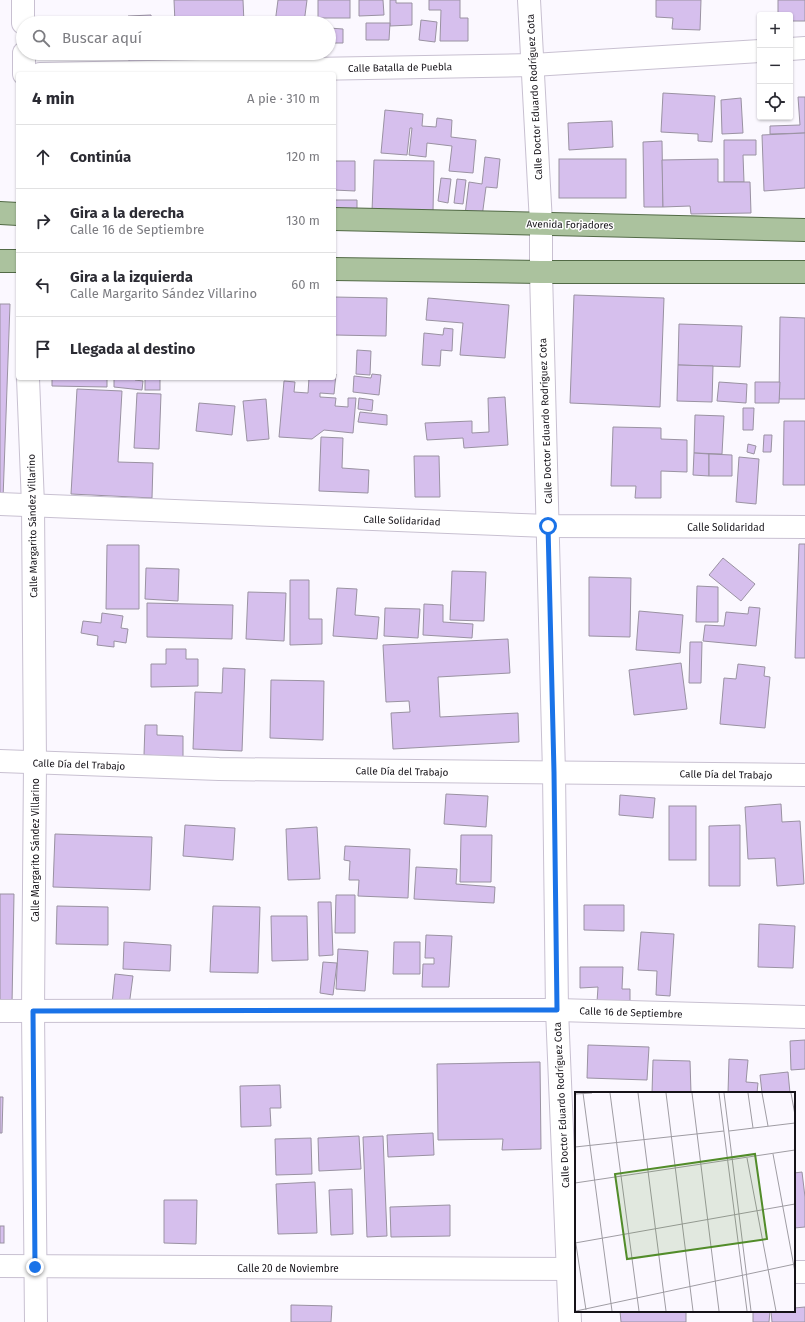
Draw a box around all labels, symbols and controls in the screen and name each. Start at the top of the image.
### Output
map controls [757,12,793,120]
button: + [757,12,793,48]
street label: Calle Doctor Eduardo Rodríguez Cota [524,14,545,180]
search box [16,16,336,60]
icon: search [30,27,52,49]
text: Buscar aquí [62,29,142,47]
button: − [757,48,793,84]
street label: Calle Batalla de Puebla [348,61,452,75]
button: locate [757,84,793,120]
text: 4 min [32,88,75,109]
text: A pie · 310 m [247,91,320,106]
icon: ahead [32,146,54,168]
text: Continúa [70,148,131,166]
text: 120 m [286,149,320,164]
text: Gira a la derecha [70,204,184,222]
icon: right [32,210,54,232]
text: 130 m [286,213,320,228]
street label: Avenida Forjadores [527,218,614,232]
text: Calle 16 de Septiembre [70,222,204,237]
text: Gira a la izquierda [70,268,193,286]
icon: left [32,274,54,296]
text: 60 m [291,277,320,292]
text: Calle Margarito Sández Villarino [70,286,257,301]
icon: arrive [32,338,54,360]
street label: Calle Doctor Eduardo Rodríguez Cota [536,338,555,504]
text: Llegada al destino [70,340,195,358]
street label: Calle Margarito Sández Villarino [26,454,40,598]
street label: Calle Solidaridad [363,514,441,528]
route start [539,517,557,535]
street label: Calle Solidaridad [687,522,765,534]
street label: Calle Día del Trabajo [32,756,126,773]
street label: Calle Día del Trabajo [356,764,449,779]
street label: Calle Día del Trabajo [680,767,773,782]
street label: Calle Margarito Sández Villarino [30,778,42,922]
street label: Calle 16 de Septiembre [579,1005,683,1021]
street label: Calle Doctor Eduardo Rodríguez Cota [551,1022,572,1188]
inset map [575,1092,795,1312]
route end [26,1258,44,1276]
street label: Calle 20 de Noviembre [237,1263,339,1275]

